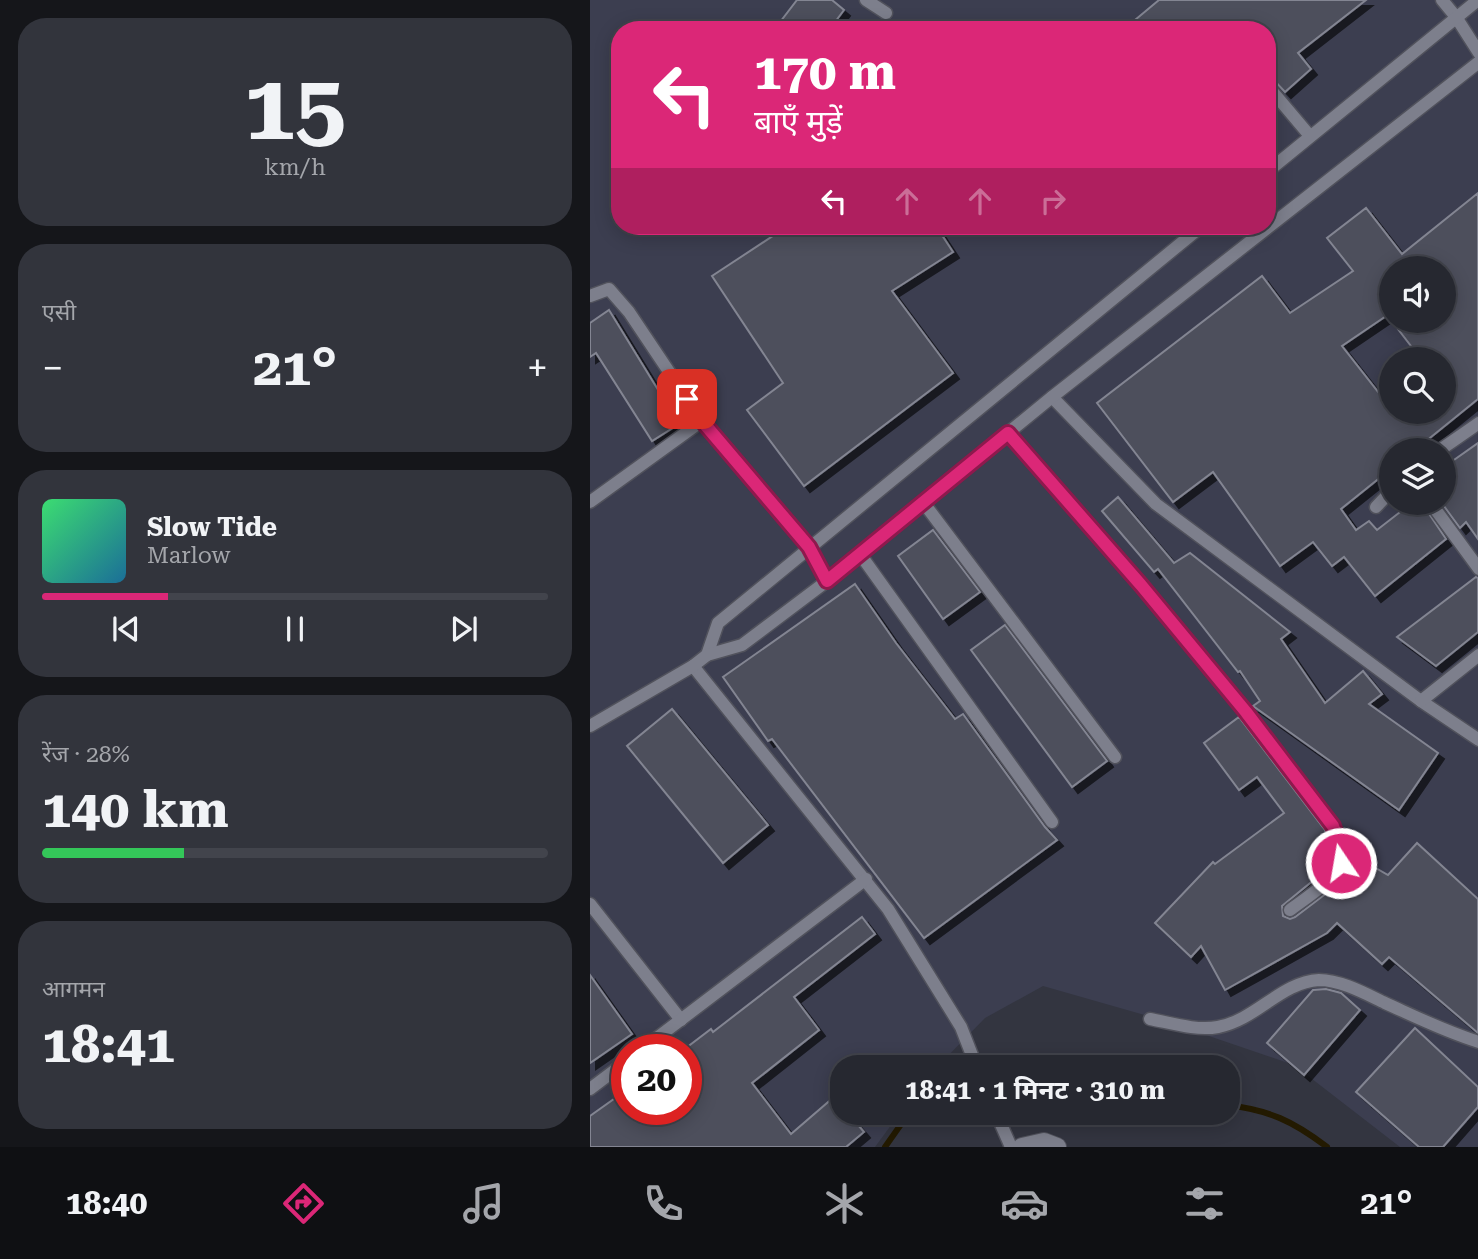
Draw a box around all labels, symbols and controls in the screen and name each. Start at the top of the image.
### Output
text: 170 m [754,44,896,101]
icon: left [639,49,730,140]
text: 15 [244,55,346,161]
text: बाएँ मुड़ें [754,103,843,141]
text: km/h [264,154,326,181]
icon: left [815,182,853,220]
icon: ahead [888,182,926,220]
icon: ahead [961,182,999,220]
icon: right [1034,182,1072,220]
map controls [1379,256,1456,515]
button: sound [1379,256,1456,333]
text: एसी [42,299,76,326]
text: 21° [253,337,337,398]
text: − [42,346,63,390]
text: + [527,346,548,390]
button: search [1379,347,1456,424]
pin [657,369,717,429]
icon: arrive [668,380,706,418]
button: layers [1379,438,1456,515]
text: Slow Tide [147,512,277,542]
text: Marlow [147,542,230,569]
icon: previous [107,610,145,648]
icon: pause [276,610,314,648]
icon: next [445,610,483,648]
text: रेंज · 28% [42,741,130,768]
text: 140 km [42,779,229,840]
position arrow [1304,826,1378,900]
text: आगमन [42,976,105,1003]
text: 18:41 [42,1014,175,1075]
speed limit sign: 20 [611,1034,702,1125]
text: 18:41 · 1 मिनट · 310 m [905,1075,1165,1105]
icon: directions [279,1179,328,1228]
icon: music [459,1179,508,1228]
icon: phone [639,1179,688,1228]
icon: climate [820,1179,869,1228]
icon: car [1000,1179,1049,1228]
icon: filters [1180,1179,1229,1228]
text: 18:40 [66,1184,147,1222]
text: 21° [1361,1184,1412,1222]

